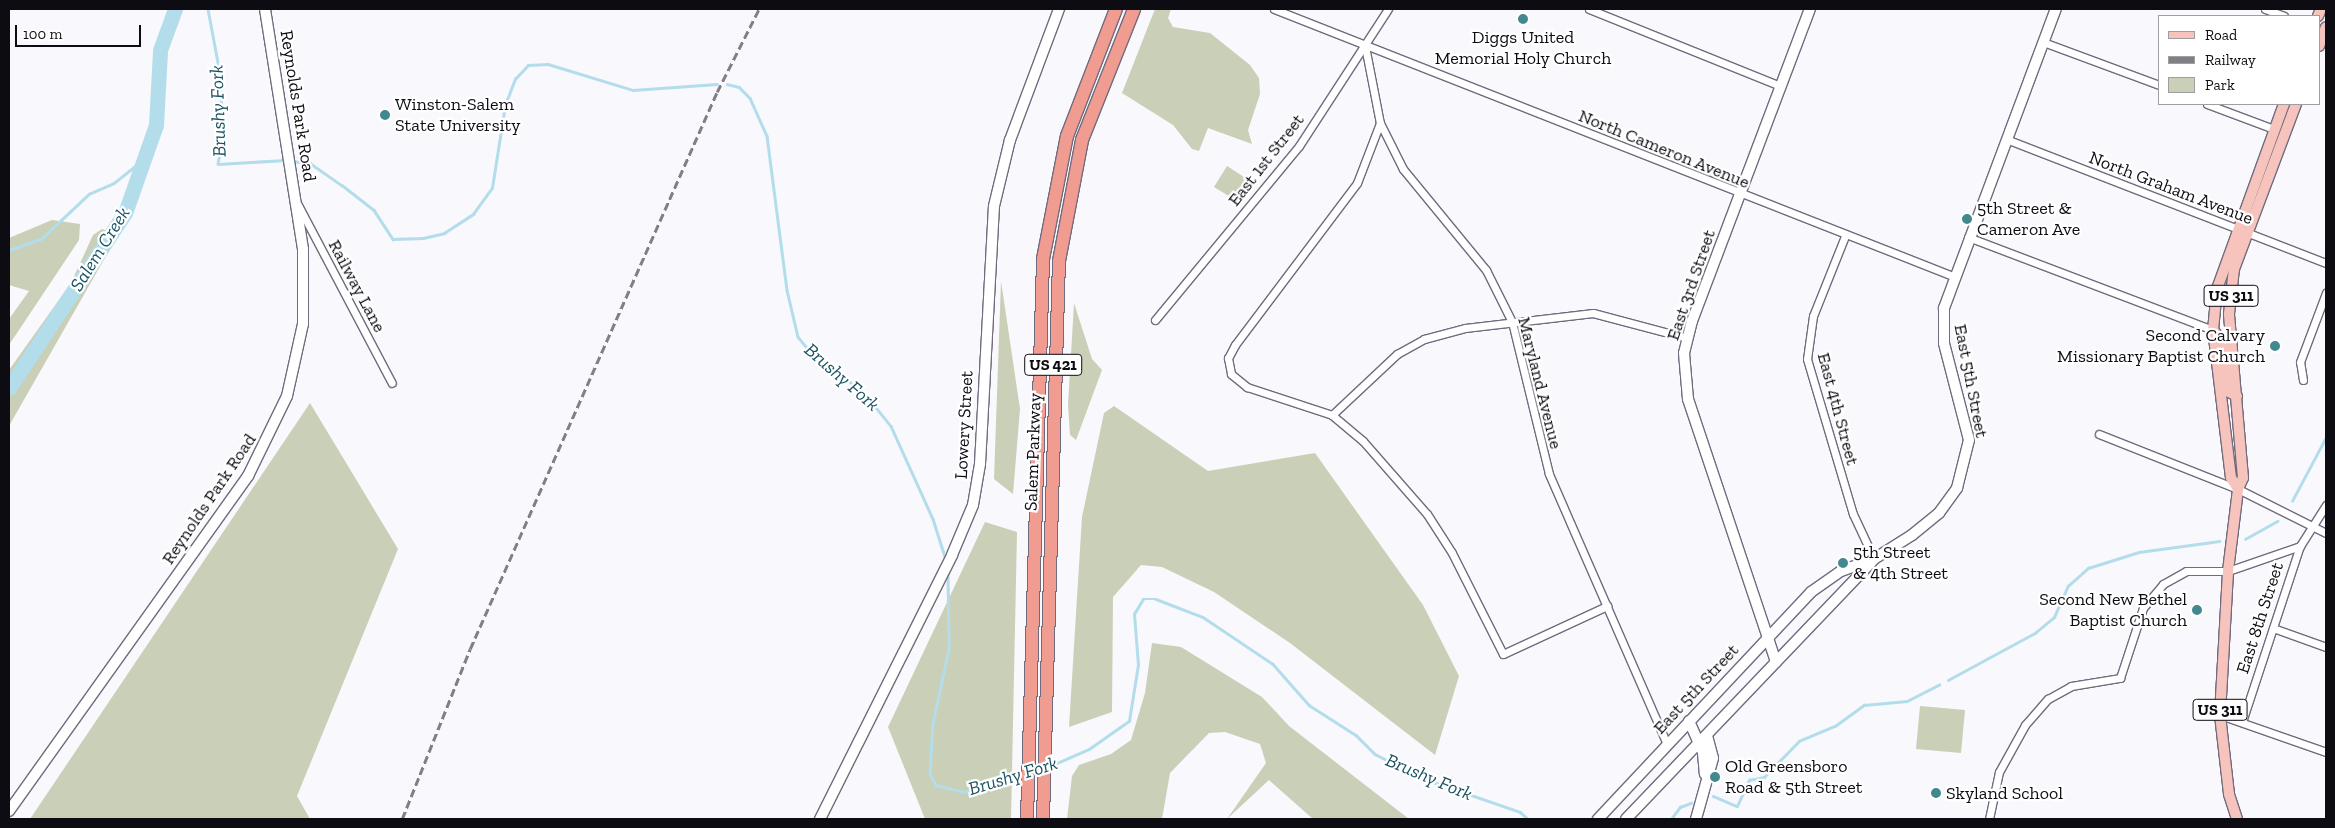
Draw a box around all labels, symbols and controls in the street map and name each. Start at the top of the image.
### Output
marker: Diggs United Memorial Holy Church [1517,13,1529,25]
scale bar [18,15,144,47]
legend [2158,15,2320,105]
text: 100 m [23,25,62,43]
text: Road [2205,26,2237,44]
place label: Diggs United Memorial Holy Church [1435,27,1611,70]
street label: Reynolds Park Road [275,29,321,183]
text: Railway [2205,51,2256,69]
water label: Brushy Fork [205,65,231,157]
text: Park [2205,76,2235,94]
place label: Winston-Salem State University [395,94,520,136]
street label: North Cameron Avenue [1575,105,1753,193]
marker: Winston-Salem State University [379,109,391,121]
street label: East 1st Street [1223,110,1309,210]
street label: North Graham Avenue [2086,147,2256,229]
place label: 5th Street & Cameron Ave [1977,198,2081,240]
water label: Salem Creek [65,203,135,295]
marker: 5th Street & Cameron Ave [1961,213,1973,225]
street label: East 3rd Street [1662,227,1720,343]
street label: Railway Lane [323,236,391,336]
road number: US 311 [2204,282,2258,310]
street label: Maryland Avenue [1513,315,1567,451]
street label: East 5th Street [1949,322,1993,440]
place label: Second Calvary Missionary Baptist Church [2057,325,2265,368]
water label: Brushy Fork [800,338,884,416]
marker: Second Calvary Missionary Baptist Church [2269,340,2281,352]
street label: East 4th Street [1813,350,1863,468]
road number: US 421 [1023,352,1083,378]
street label: Lowery Street [950,370,978,480]
street label: Salem Parkway [1020,393,1046,511]
street label: Reynolds Park Road [157,430,261,568]
place label: 5th Street & 4th Street [1853,542,1948,584]
marker: 5th Street & 4th Street [1837,557,1849,569]
street label: East 8th Street [2232,560,2288,676]
place label: Second New Bethel Baptist Church [2039,589,2187,632]
marker: Second New Bethel Baptist Church [2191,604,2203,616]
street label: East 5th Street [1649,639,1743,739]
road number: US 311 [2192,696,2248,724]
water label: Brushy Fork [1382,749,1476,805]
water label: Brushy Fork [966,752,1060,800]
place label: Old Greensboro Road & 5th Street [1725,756,1863,799]
marker: Old Greensboro Road & 5th Street [1709,771,1721,783]
place label: Skyland School [1946,782,2063,804]
marker: Skyland School [1930,787,1942,799]

